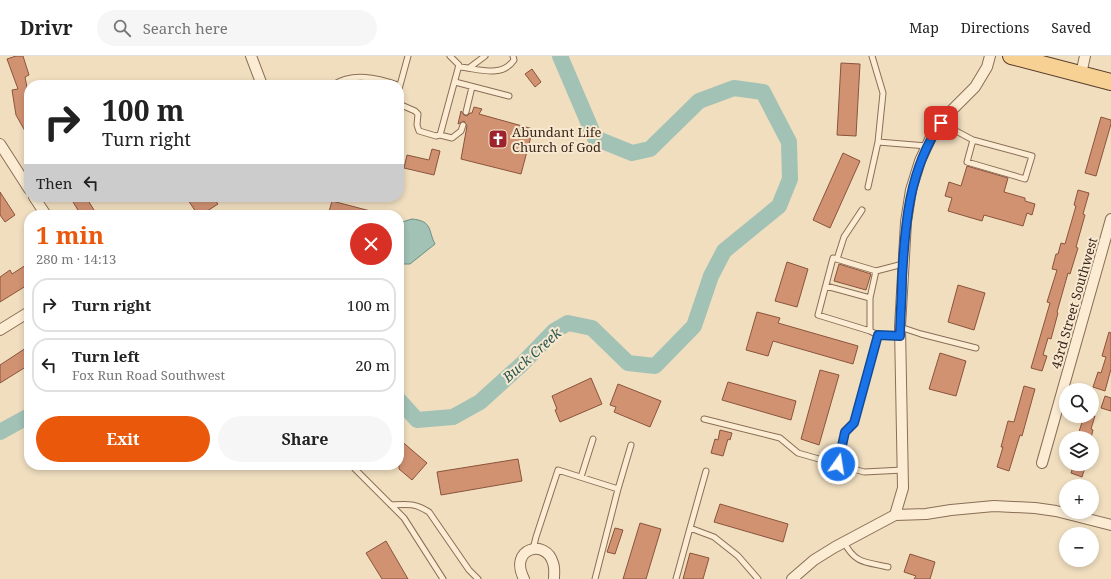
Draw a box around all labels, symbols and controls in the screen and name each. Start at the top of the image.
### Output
search box [97,10,377,46]
text: Drivr [20,15,73,41]
icon: search [111,17,133,39]
text: Search here [143,18,228,38]
text: Map [909,18,939,37]
text: Directions [961,18,1029,37]
text: Saved [1051,18,1091,37]
text: 100 m [102,91,184,129]
icon: right [36,96,88,148]
pin [924,106,958,140]
icon: arrive [930,112,952,134]
place label: Abundant Life Church of God [512,123,601,156]
text: Turn right [102,127,191,151]
church icon: Abundant Life Church of God [487,128,509,150]
icon: left [80,172,102,194]
text: Then [36,173,72,193]
text: 1 min [36,218,104,251]
button: close [350,223,392,265]
street label: 43rd Street Southwest [1047,235,1101,371]
text: 280 m · 14:13 [36,250,116,268]
icon: right [38,294,60,316]
text: Turn right [72,295,151,315]
text: 100 m [347,295,390,315]
water label: Buck Creek [498,323,566,387]
text: Turn left [72,346,140,366]
icon: left [38,354,60,376]
text: 20 m [355,355,390,375]
text: Fox Run Road Southwest [72,366,225,384]
map controls [1059,383,1099,567]
button: search [1059,383,1099,423]
button: Exit [36,416,210,462]
button: Share [218,416,392,462]
button: layers [1059,431,1099,471]
position arrow [817,443,859,485]
button: + [1059,479,1099,519]
button: − [1059,527,1099,567]

